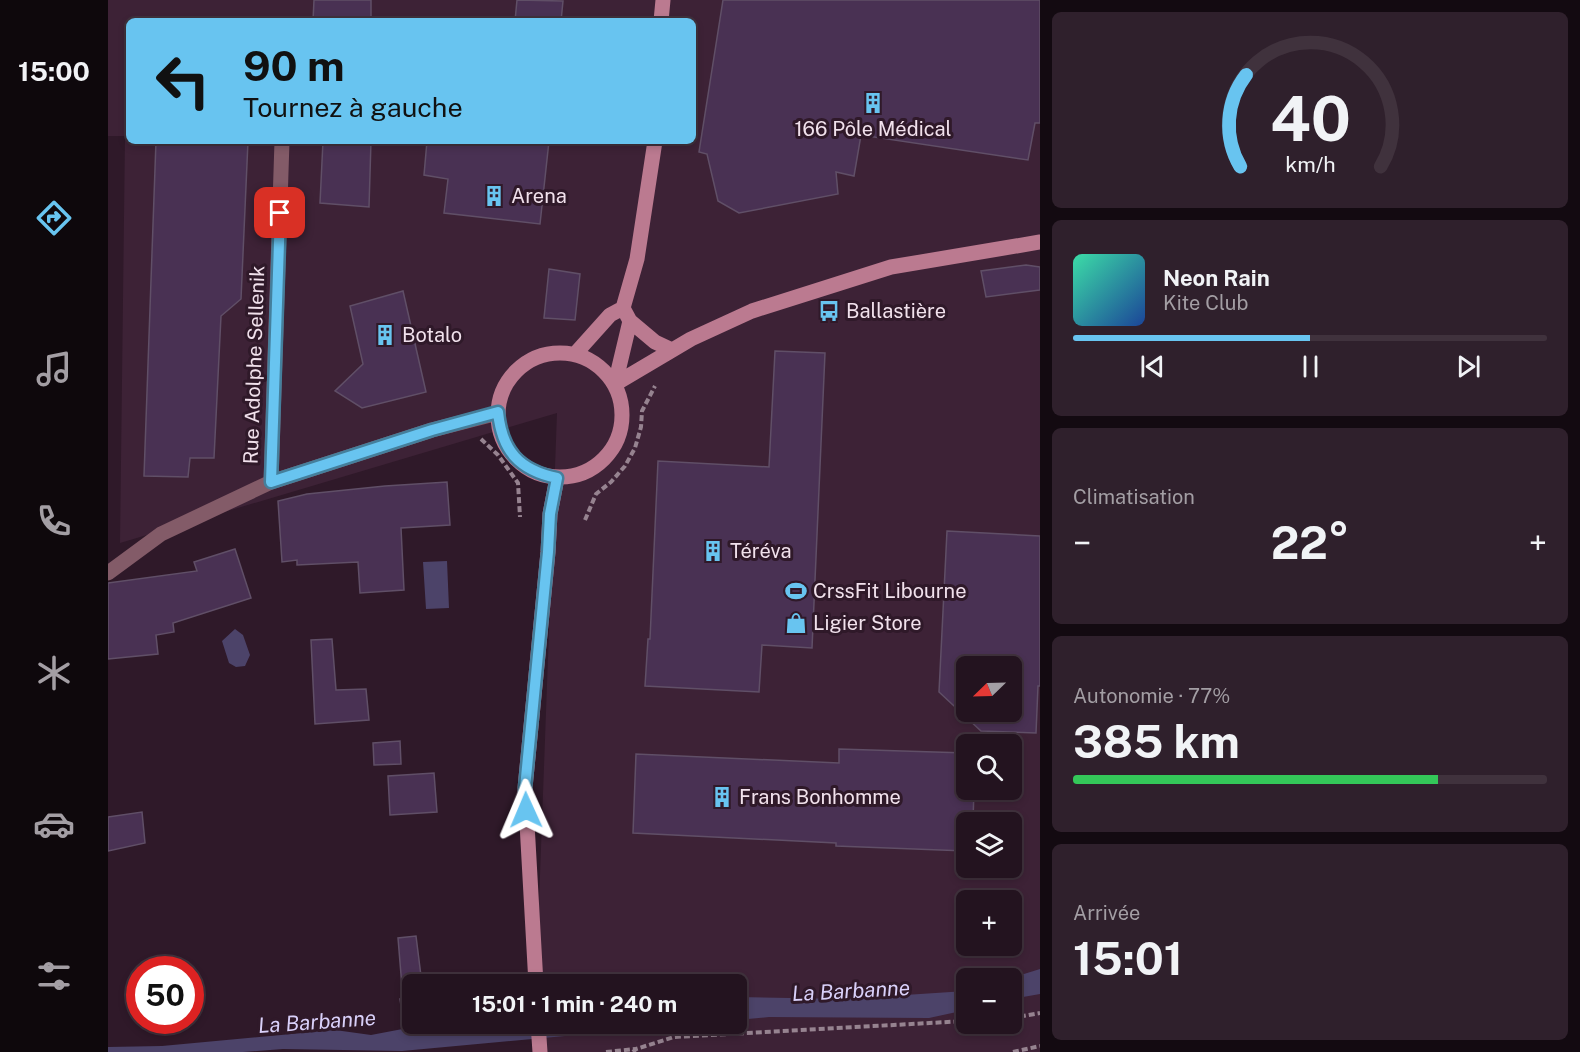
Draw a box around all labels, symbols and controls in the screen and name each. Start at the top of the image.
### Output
text: 90 m [243,41,345,90]
icon: left [144,42,222,120]
text: 15:00 [18,55,90,87]
text: 40 [1269,82,1351,155]
text: Tournez à gauche [243,91,463,123]
building icon: 166 Pôle Médical [861,91,885,115]
place label: 166 Pôle Médical [794,117,952,141]
text: km/h [1285,152,1335,177]
building icon: Arena [482,184,506,208]
place label: Arena [511,184,567,208]
pin [254,187,305,238]
icon: arrive [263,196,296,229]
icon: directions [33,197,75,239]
street label: Rue Adolphe Sellenik [239,265,269,465]
text: Neon Rain [1163,265,1270,291]
text: Kite Club [1163,291,1248,315]
bus stop icon: Ballastière [817,299,841,323]
place label: Ballastière [846,299,946,323]
building icon: Botalo [373,323,397,347]
place label: Botalo [402,323,462,347]
icon: music [33,348,75,390]
icon: previous [1136,350,1169,383]
icon: pause [1294,350,1327,383]
icon: next [1452,350,1485,383]
text: Climatisation [1073,485,1195,509]
icon: phone [33,500,75,542]
text: 22° [1271,516,1349,569]
text: − [1073,524,1091,562]
text: + [1529,524,1547,562]
building icon: Téréva [701,539,725,563]
place label: Téréva [730,539,792,563]
sports icon: CrssFit Libourne [784,579,808,603]
place label: CrssFit Libourne [813,579,966,603]
shop icon: Ligier Store [784,611,808,635]
place label: Ligier Store [813,611,922,635]
icon: climate [33,652,75,694]
north arrow [956,656,1022,722]
map controls [956,656,1022,1034]
text: Autonomie · 77% [1073,684,1230,708]
text: 385 km [1073,715,1240,768]
button: search [956,734,1022,800]
position arrow [494,778,558,842]
building icon: Frans Bonhomme [710,785,734,809]
place label: Frans Bonhomme [739,785,901,809]
icon: car [33,803,75,845]
button: layers [956,812,1022,878]
button: + [956,890,1022,956]
text: Arrivée [1073,901,1140,925]
text: 15:01 [1073,932,1183,985]
icon: filters [33,955,75,997]
speed limit sign: 50 [126,956,204,1034]
button: − [956,968,1022,1034]
water label: La Barbanne [791,975,911,1006]
text: 15:01 · 1 min · 240 m [472,991,677,1017]
water label: La Barbanne [257,1005,377,1038]

